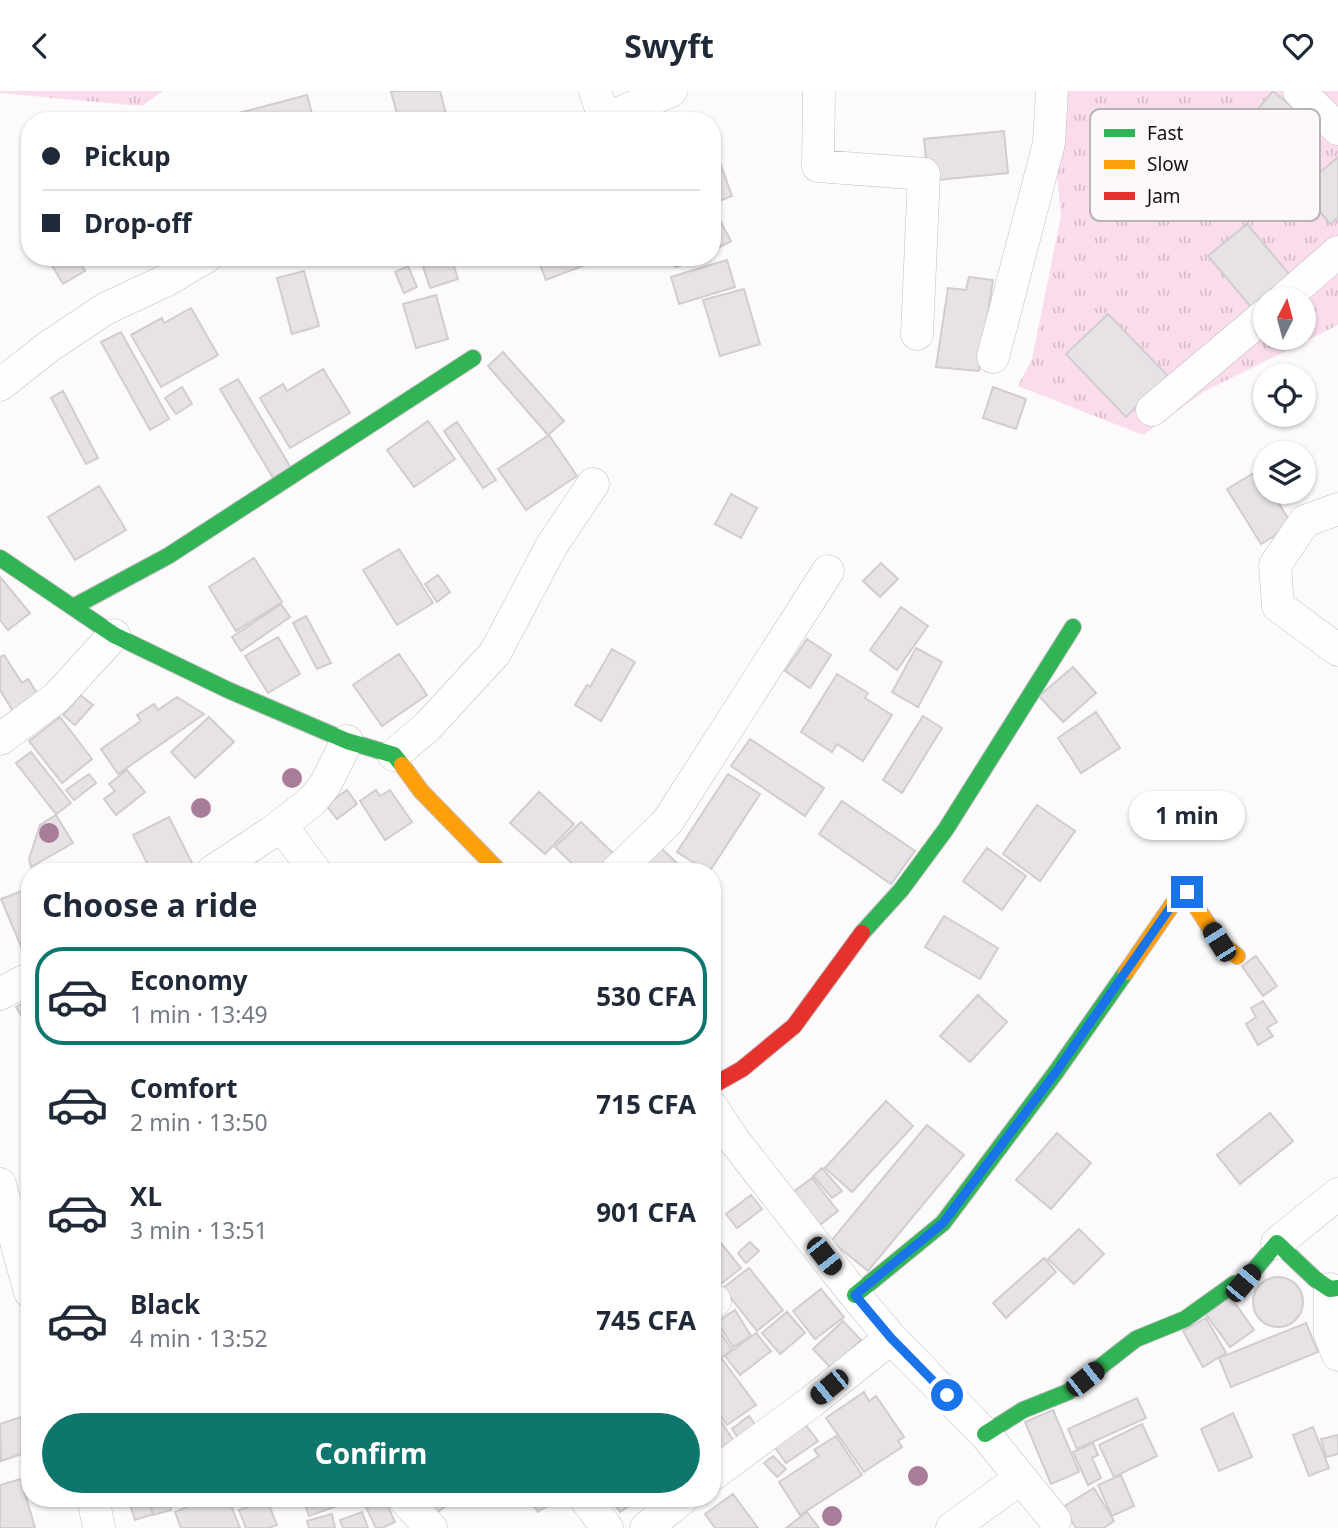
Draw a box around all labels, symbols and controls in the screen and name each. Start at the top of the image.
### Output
text: Swyft [624,24,714,67]
icon: back [21,27,59,65]
icon: heart [1279,27,1317,65]
legend [1090,109,1320,221]
text: Fast [1147,120,1184,146]
text: Pickup [84,138,171,174]
text: Slow [1147,151,1188,177]
text: Jam [1145,183,1181,209]
text: Drop-off [84,205,191,241]
north arrow [1253,287,1316,350]
map controls [1253,287,1316,504]
button: locate [1253,364,1316,427]
button: layers [1253,441,1316,504]
callout: 1 min [1129,791,1245,839]
text: 1 min [1155,799,1219,831]
route end [1171,876,1203,908]
text: Choose a ride [42,883,258,926]
car [1199,919,1240,965]
text: Economy [130,962,248,998]
icon: car [46,965,109,1028]
text: 530 CFA [596,978,696,1014]
text: 1 min · 13:49 [130,998,268,1030]
text: Comfort [130,1070,238,1106]
icon: car [46,1073,109,1136]
text: 715 CFA [596,1086,696,1122]
text: 2 min · 13:50 [130,1106,268,1138]
text: XL [130,1178,162,1214]
icon: car [46,1181,109,1244]
text: 901 CFA [596,1194,696,1230]
text: 3 min · 13:51 [130,1214,268,1246]
car [803,1233,846,1279]
car [1222,1260,1265,1306]
text: Black [130,1286,200,1322]
icon: car [46,1289,109,1352]
text: 745 CFA [596,1302,696,1338]
text: 4 min · 13:52 [130,1322,268,1354]
car [1062,1358,1109,1400]
car [807,1366,852,1408]
route start [931,1379,963,1411]
button: Confirm [42,1413,700,1493]

